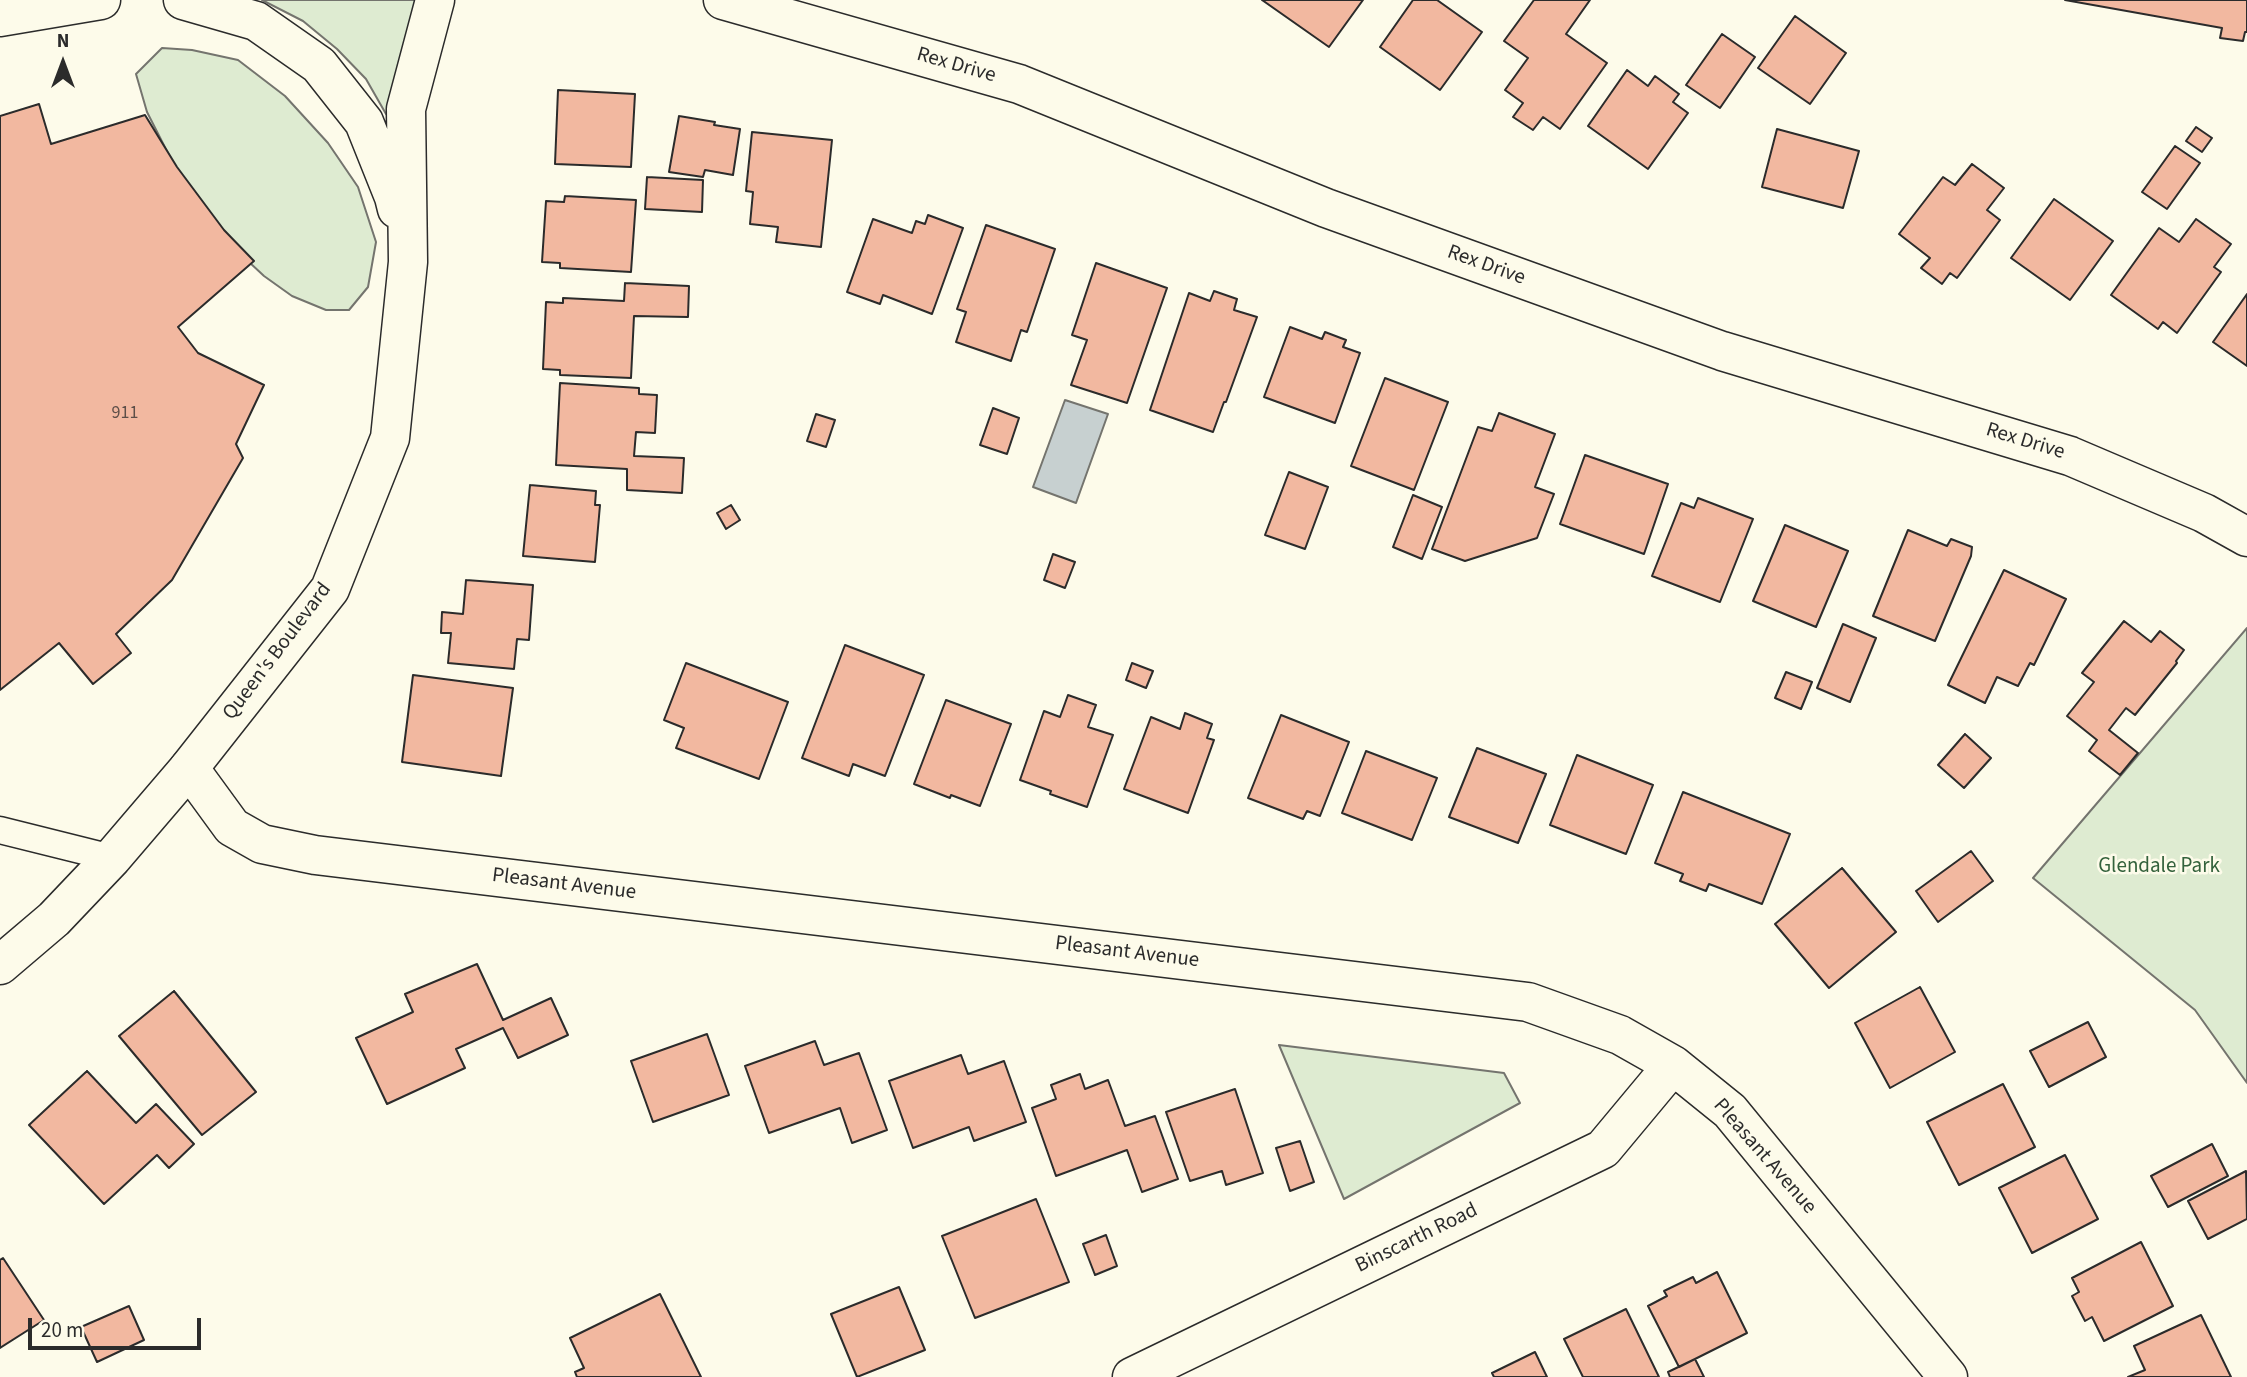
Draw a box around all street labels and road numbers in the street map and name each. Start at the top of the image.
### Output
street label: Rex Drive [914,43,998,89]
street label: Rex Drive [1444,240,1528,292]
street label: Rex Drive [1983,418,2067,466]
street label: Queen's Boulevard [218,578,338,726]
street label: Pleasant Avenue [491,864,637,906]
street label: Pleasant Avenue [1054,932,1200,974]
street label: Pleasant Avenue [1707,1094,1821,1220]
street label: Binscarth Road [1352,1199,1482,1279]

